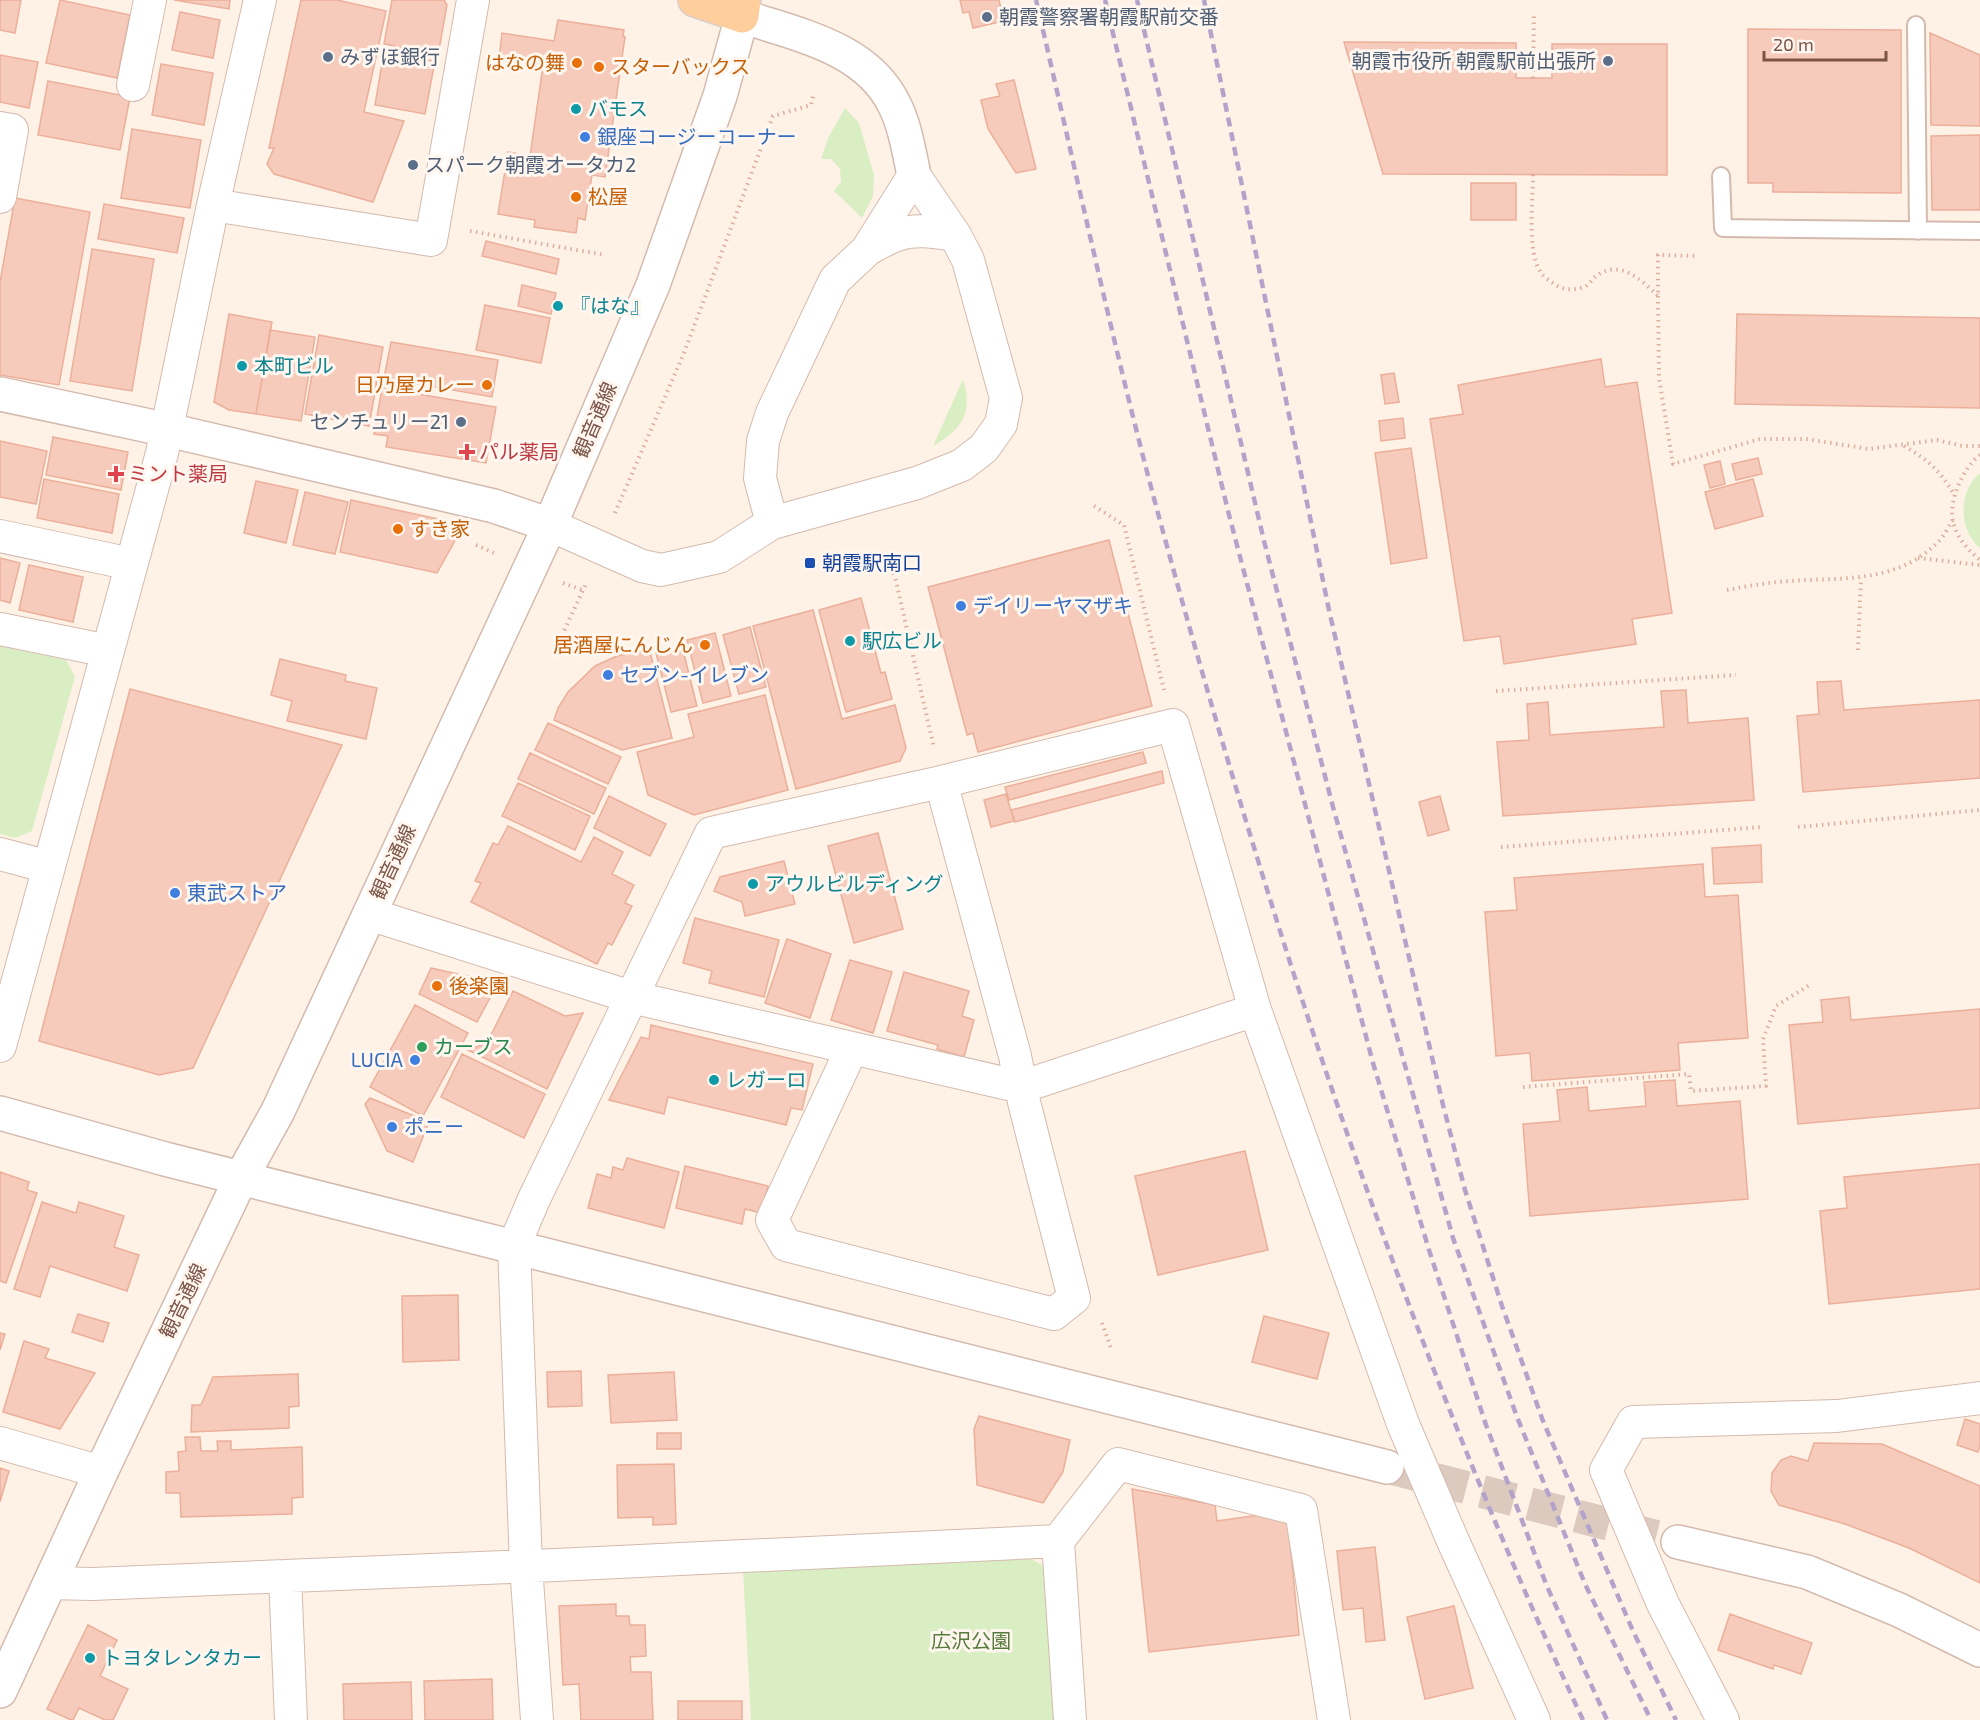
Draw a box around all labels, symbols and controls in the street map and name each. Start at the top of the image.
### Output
place label: 朝霞警察署朝霞駅前交番 [999,4,1219,28]
marker: 朝霞警察署朝霞駅前交番 [980,10,994,24]
scale bar [1764,24,1886,62]
text: 20 m [1773,33,1814,55]
place label: みずほ銀行 [340,44,440,68]
place label: 朝霞市役所 朝霞駅前出張所 [1352,48,1596,72]
marker: みずほ銀行 [321,50,335,64]
place label: はなの舞 [485,50,565,74]
place label: スターバックス [611,54,750,78]
marker: 朝霞市役所 朝霞駅前出張所 [1601,54,1615,68]
marker: はなの舞 [570,56,584,70]
marker: スターバックス [592,60,606,74]
place label: バモス [588,96,648,120]
marker: バモス [569,102,583,116]
place label: 銀座コージーコーナー [597,124,797,148]
marker: 銀座コージーコーナー [578,130,592,144]
place label: スパーク朝霞オータカ2 [425,152,636,176]
marker: スパーク朝霞オータカ2 [406,158,420,172]
place label: 松屋 [588,184,628,208]
marker: 松屋 [569,190,583,204]
place label: 『はな』 [570,293,650,317]
marker: 『はな』 [551,299,565,313]
place label: 本町ビル [254,353,334,377]
marker: 本町ビル [235,359,249,373]
place label: 日乃屋カレー [355,372,475,396]
marker: 日乃屋カレー [480,378,494,392]
street label: 観音通線 [567,378,621,461]
place label: センチュリー21 [310,409,449,433]
marker: センチュリー21 [454,415,468,429]
place label: パル薬局 [479,439,559,463]
marker: パル薬局 [460,445,474,459]
place label: ミント薬局 [128,461,228,485]
marker: ミント薬局 [109,467,123,481]
place label: すき家 [410,516,470,540]
marker: すき家 [391,522,405,536]
place label: 朝霞駅南口 [822,550,922,574]
marker: 朝霞駅南口 [803,556,817,570]
place label: デイリーヤマザキ [973,593,1133,617]
marker: デイリーヤマザキ [954,599,968,613]
place label: 駅広ビル [862,628,942,652]
place label: 居酒屋にんじん [553,632,693,656]
marker: 駅広ビル [843,634,857,648]
marker: 居酒屋にんじん [698,638,712,652]
place label: セブン-イレブン [620,662,769,686]
marker: セブン-イレブン [601,668,615,682]
street label: 観音通線 [364,820,420,903]
place label: アウルビルディング [765,871,944,895]
marker: アウルビルディング [746,877,760,891]
place label: 東武ストア [187,880,287,904]
marker: 東武ストア [168,886,182,900]
place label: 後楽園 [449,973,509,997]
marker: 後楽園 [430,979,444,993]
place label: カーブス [434,1034,513,1058]
marker: カーブス [415,1040,429,1054]
place label: LUCIA [351,1047,404,1071]
marker: LUCIA [408,1053,422,1067]
place label: レガーロ [726,1067,806,1091]
marker: レガーロ [707,1073,721,1087]
place label: ポニー [404,1114,464,1138]
marker: ポニー [385,1120,399,1134]
street label: 観音通線 [154,1259,210,1342]
park label: 広沢公園 [931,1628,1011,1652]
place label: トヨタレンタカー [102,1645,262,1669]
marker: トヨタレンタカー [83,1651,97,1665]

